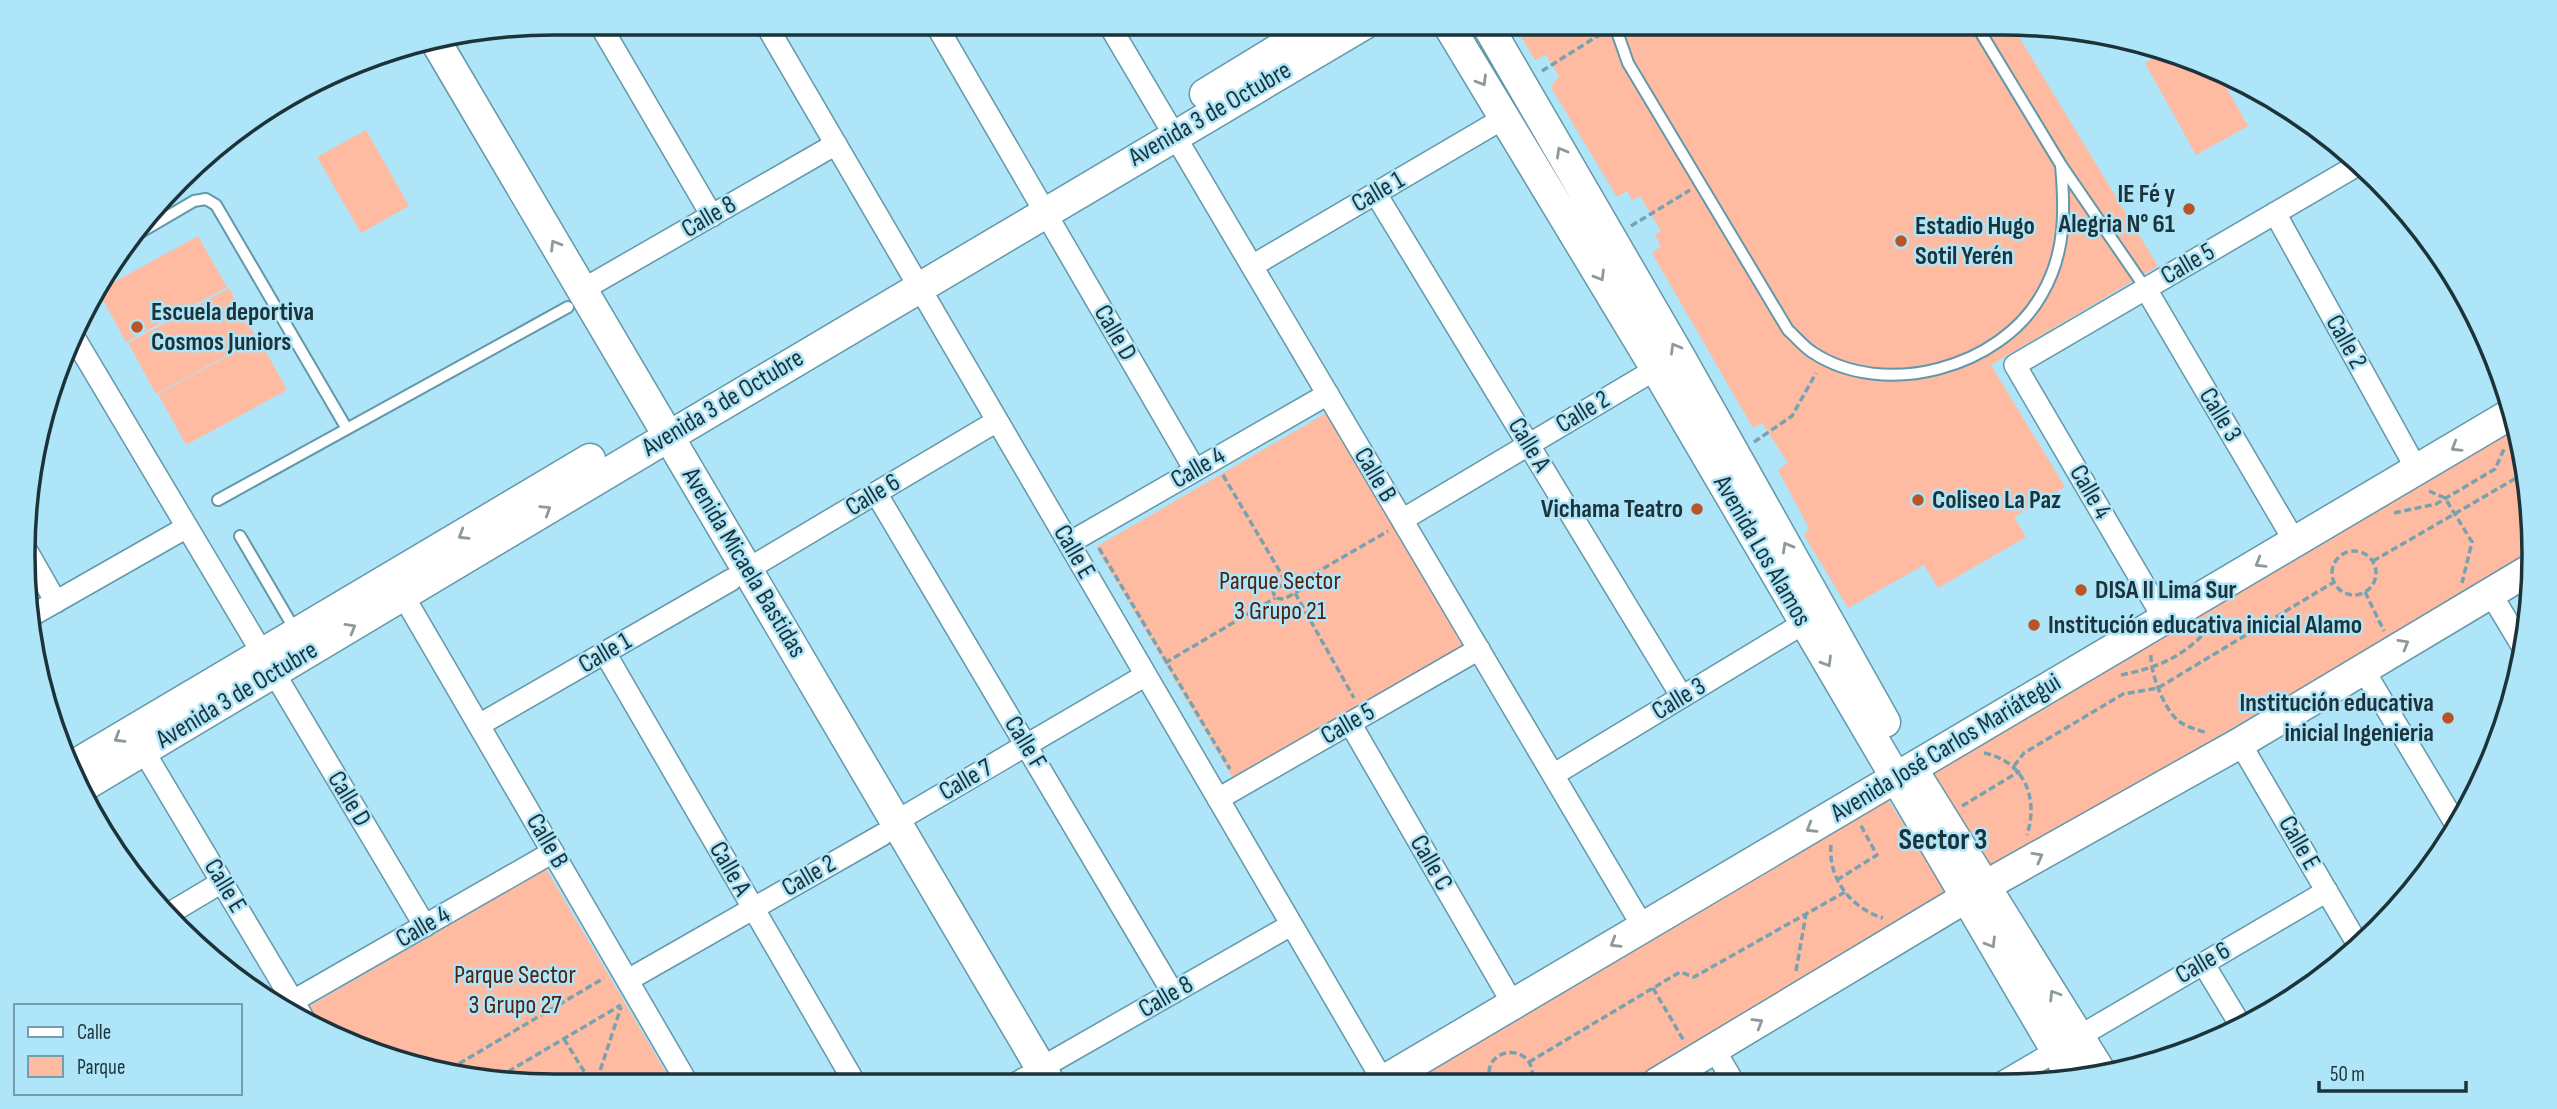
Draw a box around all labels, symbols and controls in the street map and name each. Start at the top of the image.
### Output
street label: Avenida 3 de Octubre [1122,55,1297,174]
one-way arrow [1474,74,1487,87]
one-way arrow [1556,146,1569,159]
street label: Calle 1 [1346,165,1410,219]
place label: IE Fé y Alegria N° 61 [2058,179,2175,240]
street label: Calle 8 [676,189,742,245]
marker: IE Fé y Alegria N° 61 [2181,201,2197,217]
place label: Estadio Hugo Sotil Yerén [1915,211,2035,272]
marker: Estadio Hugo Sotil Yerén [1893,233,1909,249]
street label: Calle 5 [2156,236,2220,292]
one-way arrow [551,240,564,253]
one-way arrow [1591,268,1604,281]
place label: Escuela deportiva Cosmos Juniors [151,297,314,358]
street label: Calle D [1087,300,1143,366]
street label: Calle 2 [2319,309,2373,375]
marker: Escuela deportiva Cosmos Juniors [129,319,145,335]
street label: Avenida 3 de Octubre [636,343,809,464]
one-way arrow [1670,343,1683,356]
street label: Calle 3 [2192,382,2248,448]
street label: Calle 2 [1551,384,1615,440]
street label: Calle A [1501,412,1558,478]
one-way arrow [2450,439,2463,452]
street label: Calle 4 [1165,440,1231,496]
street label: Calle B [1347,442,1403,508]
street label: Calle 4 [2062,459,2118,525]
street label: Avenida Micaela Bastidas [675,462,813,663]
street label: Calle 6 [840,467,906,523]
street label: Avenida Los Alamos [1706,469,1818,632]
place label: Coliseo La Paz [1932,485,2061,516]
marker: Coliseo La Paz [1910,492,1926,508]
place label: Vichama Teatro [1541,494,1683,525]
marker: Vichama Teatro [1689,501,1705,517]
one-way arrow [538,506,551,519]
street label: Calle E [1046,520,1102,584]
one-way arrow [457,527,470,540]
one-way arrow [1782,541,1795,554]
one-way arrow [2254,554,2267,567]
park label: Parque Sector 3 Grupo 21 [1219,566,1341,627]
place label: DISA II Lima Sur [2095,575,2237,606]
marker: DISA II Lima Sur [2073,582,2089,598]
place label: Institución educativa inicial Alamo [2048,610,2362,641]
marker: Institución educativa inicial Alamo [2026,617,2042,633]
one-way arrow [344,623,357,636]
street label: Calle 1 [573,626,637,680]
street label: Avenida 3 de Octubre [150,635,323,756]
one-way arrow [2396,639,2409,652]
one-way arrow [1819,654,1832,667]
street label: Avenida José Carlos Mariátegui [1824,667,2067,829]
street label: Calle 3 [1646,671,1712,727]
place label: Institución educativa inicial Ingenieria [2239,688,2434,749]
street label: Calle 5 [1316,696,1380,752]
marker: Institución educativa inicial Ingenieria [2440,710,2456,726]
street label: Calle F [997,711,1053,775]
one-way arrow [114,730,127,743]
street label: Calle 7 [934,752,999,808]
street label: Calle D [320,766,378,832]
street label: Calle B [519,808,575,874]
street label: Calle E [2271,811,2327,875]
one-way arrow [1805,820,1818,833]
district label: Sector 3 [1898,822,1988,858]
street label: Calle C [1403,830,1459,896]
street label: Calle A [702,836,758,902]
street label: Calle 2 [777,848,841,904]
one-way arrow [2030,852,2043,865]
street label: Calle E [197,854,253,918]
street label: Calle 4 [390,899,456,955]
one-way arrow [1609,935,1622,948]
one-way arrow [1983,935,1996,948]
street label: Calle 6 [2170,935,2236,991]
park label: Parque Sector 3 Grupo 27 [454,960,576,1021]
street label: Calle 8 [1133,969,1199,1025]
one-way arrow [2049,989,2062,1002]
legend [14,1004,242,1095]
one-way arrow [1750,1018,1763,1031]
text: Calle [77,1020,111,1045]
scale bar [2319,1050,2466,1094]
text: Parque [77,1055,125,1080]
text: 50 m [2330,1062,2365,1087]

